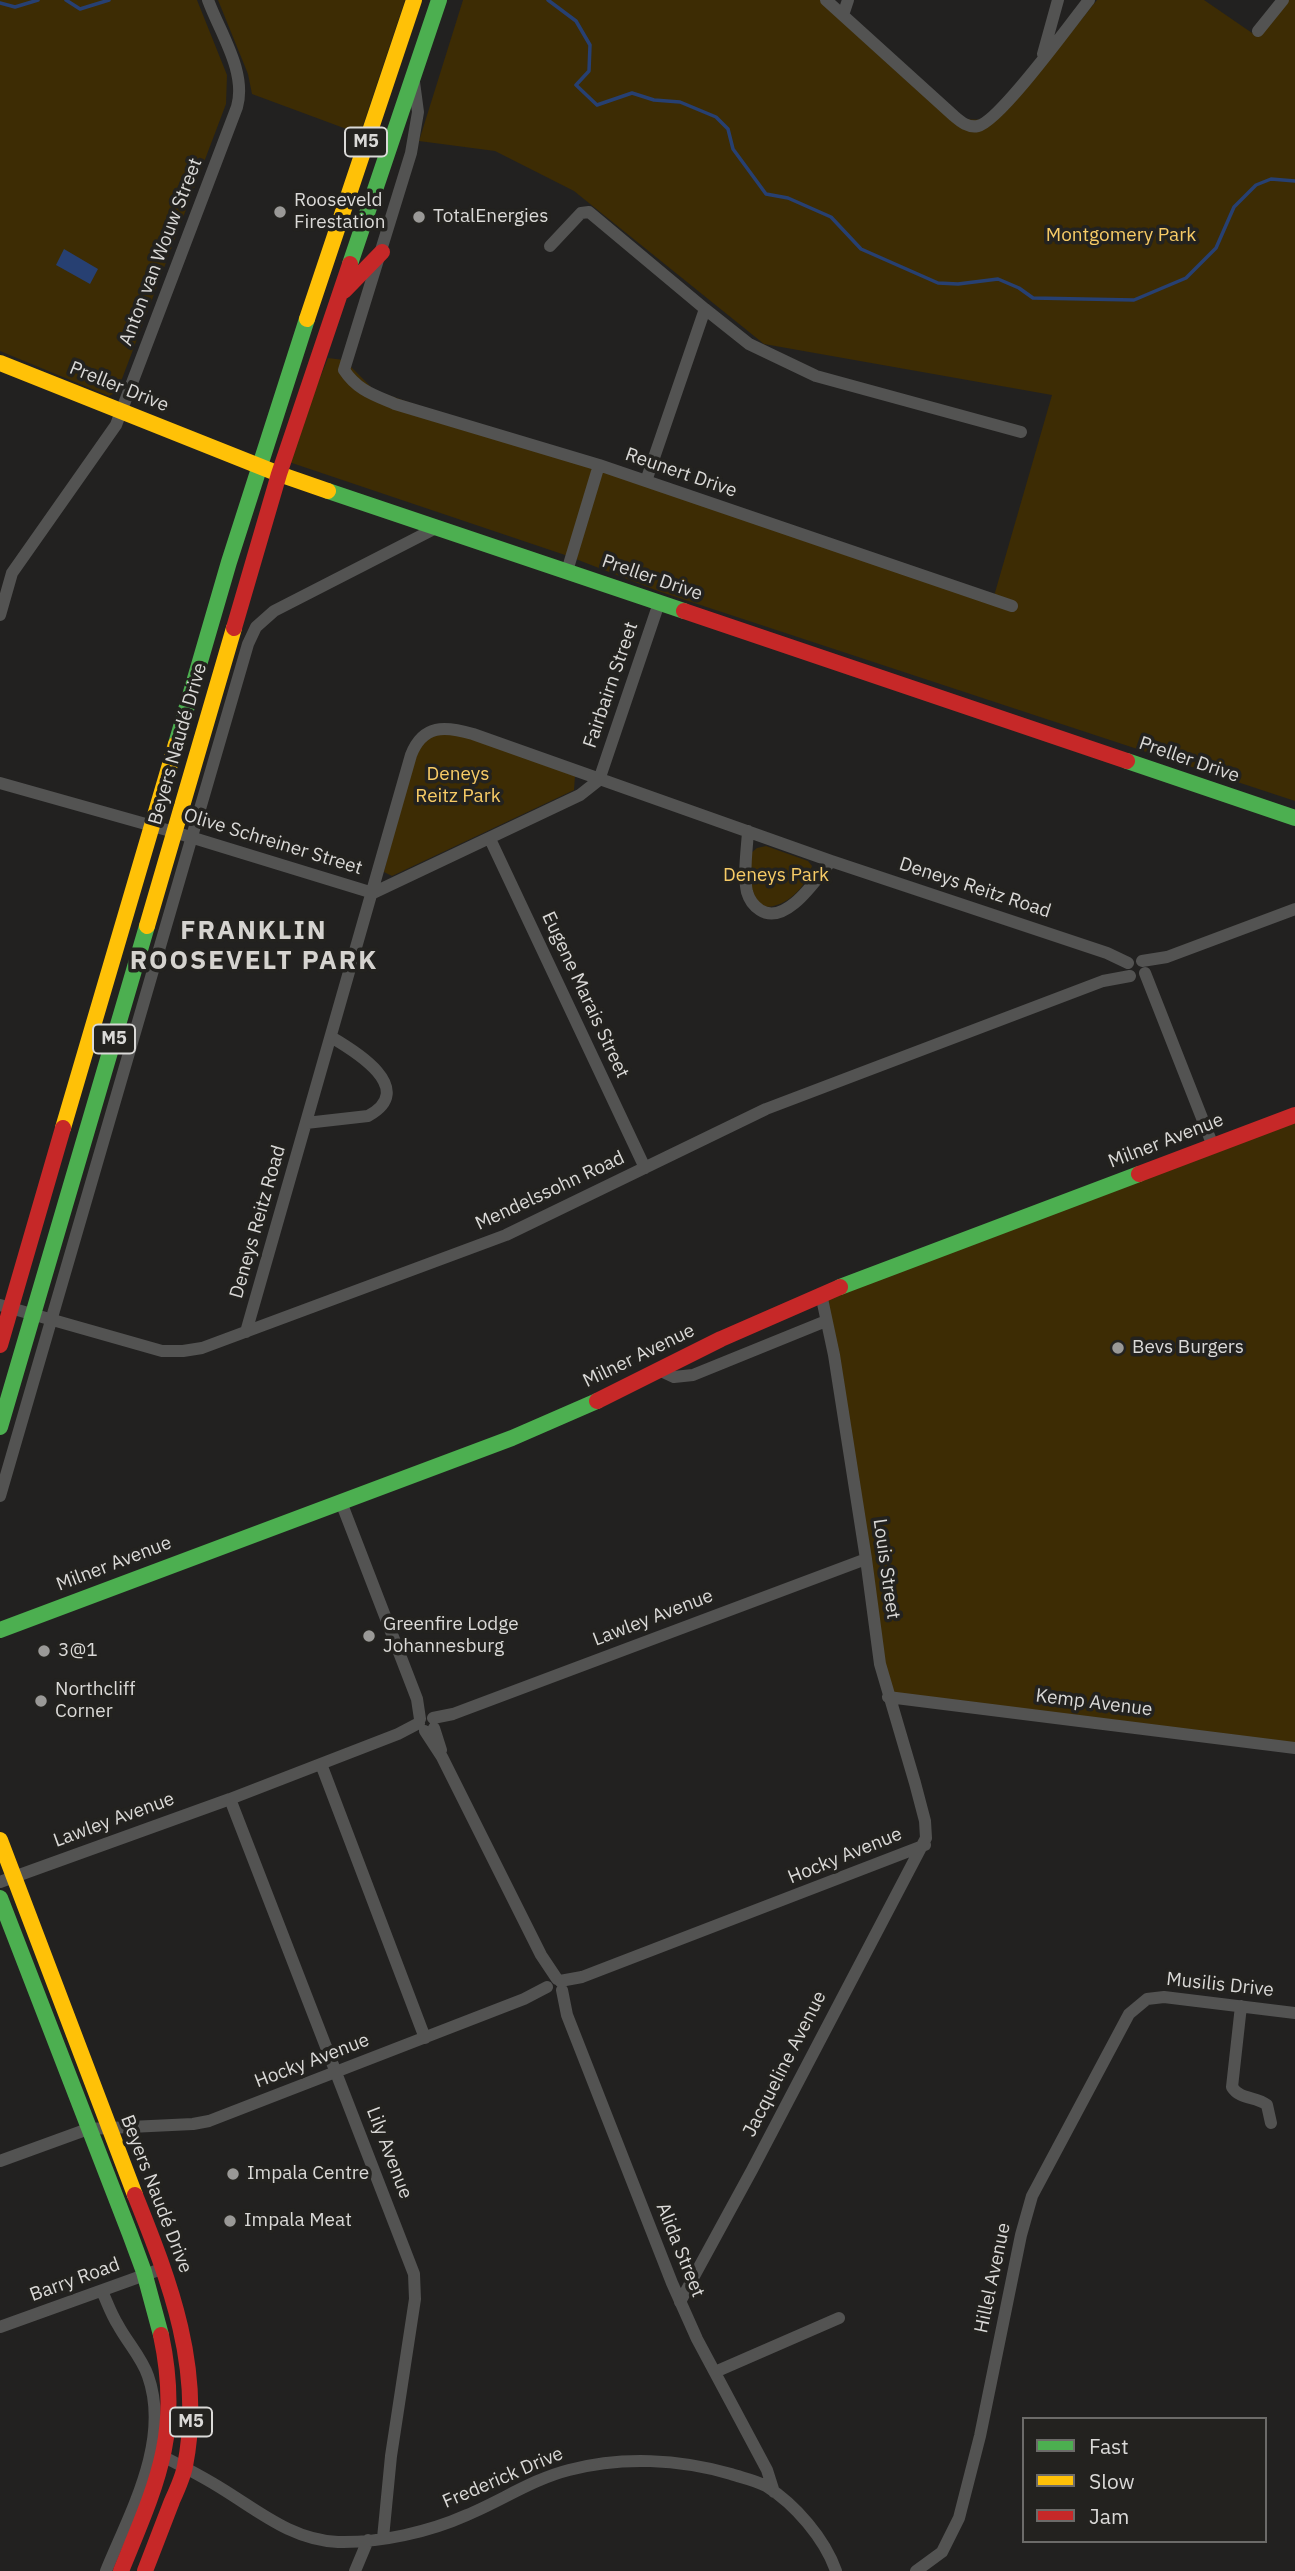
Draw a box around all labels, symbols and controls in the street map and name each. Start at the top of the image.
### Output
road number: M5 [345,127,387,156]
street label: Anton van Wouw Street [115,155,207,349]
place label: Rooseveld Firestation [294,190,385,234]
marker: Rooseveld Firestation [272,204,288,220]
place label: TotalEnergies [433,206,549,228]
marker: TotalEnergies [411,209,427,225]
park label: Montgomery Park [1046,225,1196,247]
street label: Preller Drive [66,357,172,417]
street label: Reunert Drive [622,443,740,503]
street label: Preller Drive [599,550,705,606]
street label: Fairbairn Street [579,619,643,751]
street label: Beyers Naudé Drive [144,660,212,828]
street label: Preller Drive [1136,732,1242,788]
park label: Deneys Reitz Park [415,764,501,808]
street label: Olive Schreiner Street [181,804,365,880]
street label: Deneys Reitz Road [896,853,1054,923]
park label: Deneys Park [723,865,829,887]
street label: Eugene Marais Street [536,908,634,1082]
district label: FRANKLIN ROOSEVELT PARK [131,915,377,976]
road number: M5 [93,1024,135,1054]
street label: Milner Avenue [1105,1109,1227,1173]
street label: Deneys Reitz Road [225,1143,291,1301]
street label: Mendelssohn Road [472,1146,628,1236]
street label: Milner Avenue [579,1319,699,1393]
place label: Bevs Burgers [1132,1337,1244,1359]
marker: Bevs Burgers [1110,1340,1126,1356]
street label: Louis Street [868,1517,904,1621]
street label: Milner Avenue [53,1532,175,1596]
street label: Lawley Avenue [590,1585,716,1651]
place label: Greenfire Lodge Johannesburg [383,1614,519,1658]
marker: Greenfire Lodge Johannesburg [361,1628,377,1644]
place label: 3@1 [58,1640,98,1662]
marker: 3@1 [36,1643,52,1659]
place label: Northcliff Corner [55,1679,135,1723]
street label: Kemp Avenue [1034,1685,1154,1721]
marker: Northcliff Corner [33,1693,49,1709]
street label: Lawley Avenue [50,1788,178,1852]
street label: Hocky Avenue [785,1823,905,1889]
street label: Musilis Drive [1165,1968,1275,2002]
street label: Jacqueline Avenue [738,1987,832,2141]
street label: Hocky Avenue [251,2029,373,2093]
street label: Lily Avenue [361,2104,417,2202]
street label: Beyers Naudé Drive [115,2112,197,2276]
place label: Impala Centre [247,2163,369,2185]
marker: Impala Centre [225,2166,241,2182]
street label: Alida Street [651,2199,709,2301]
place label: Impala Meat [244,2210,352,2232]
marker: Impala Meat [222,2213,238,2229]
street label: Hillel Avenue [970,2221,1016,2335]
street label: Barry Road [27,2253,123,2307]
road number: M5 [170,2408,212,2436]
legend [1022,2417,1267,2543]
text: Fast [1089,2432,1129,2460]
street label: Frederick Drive [439,2442,567,2514]
text: Slow [1089,2467,1135,2495]
text: Jam [1089,2502,1129,2530]

